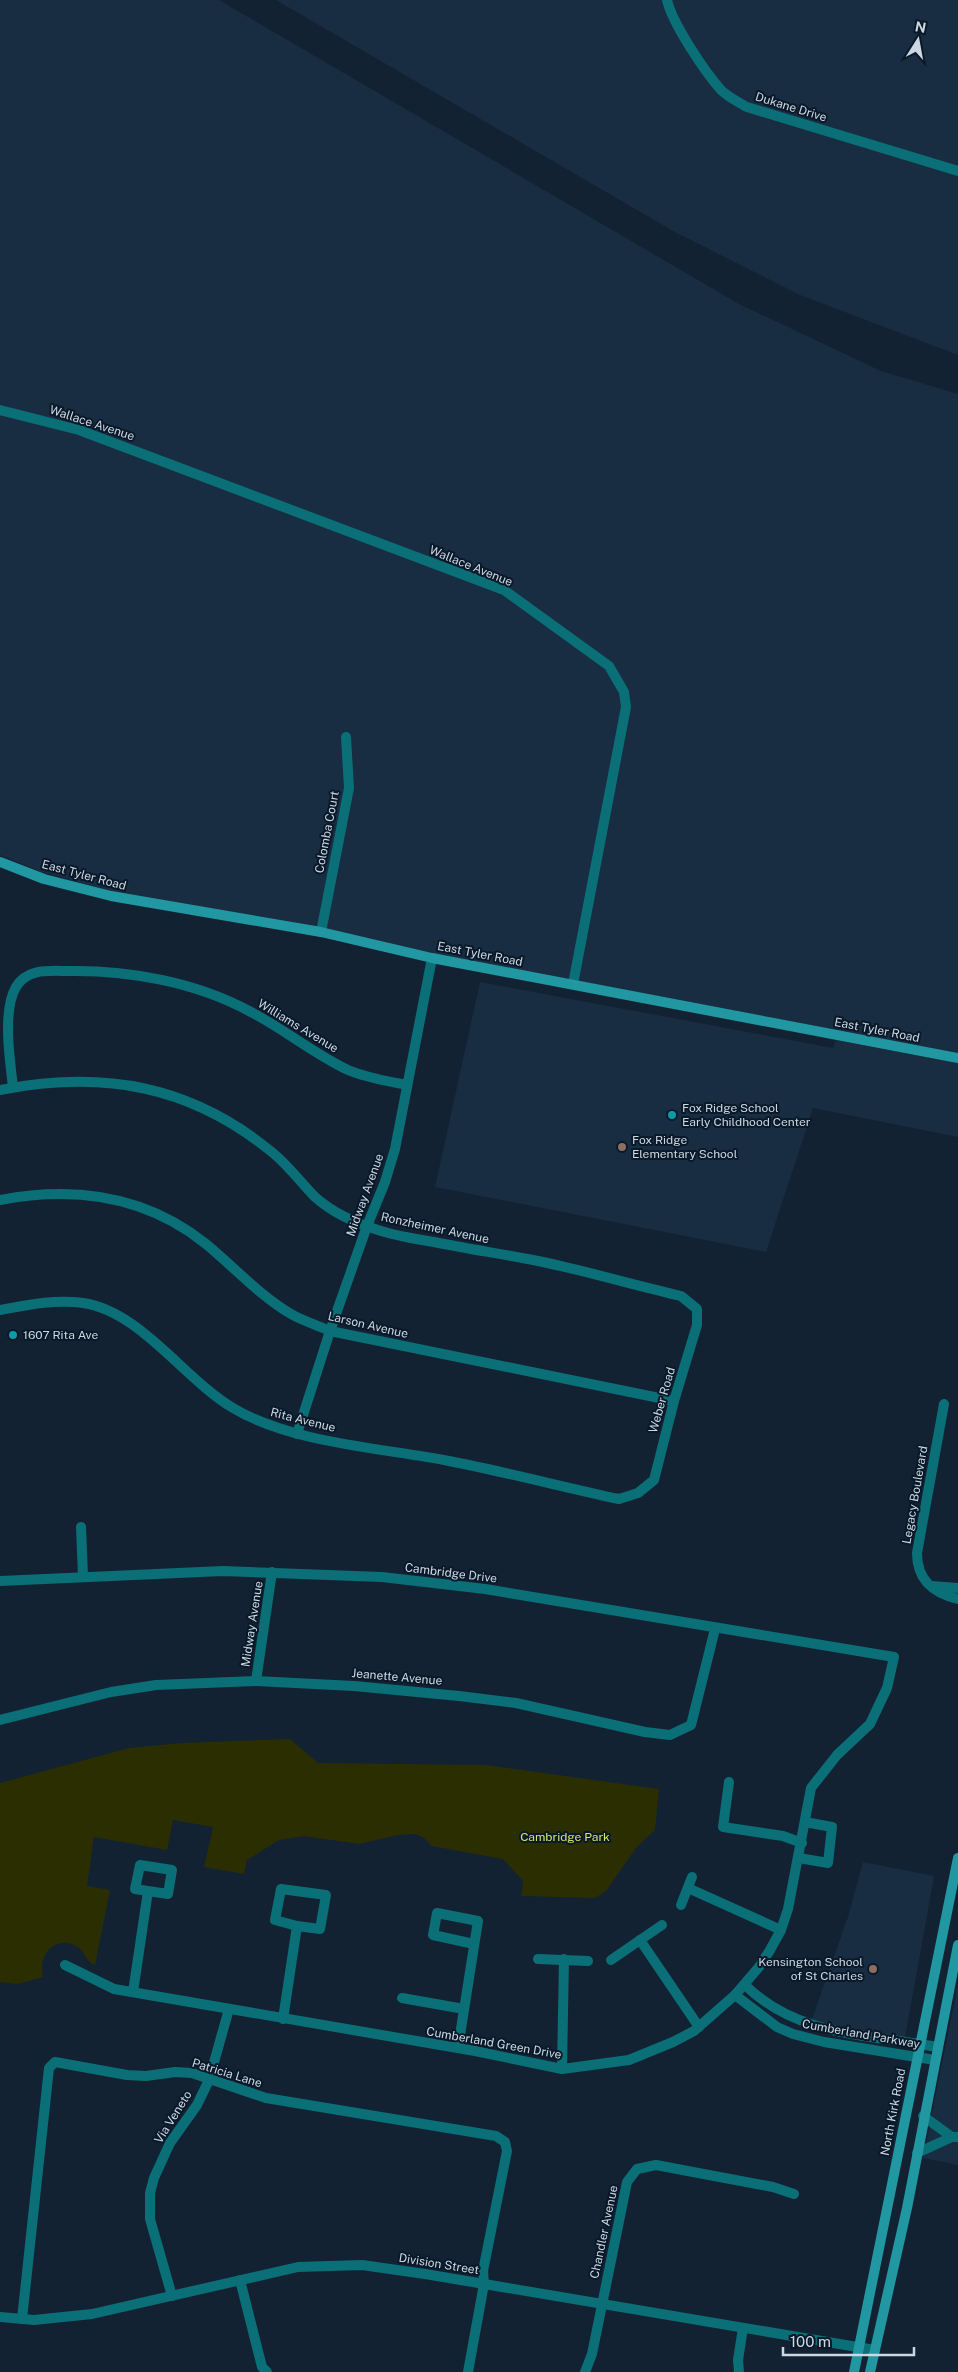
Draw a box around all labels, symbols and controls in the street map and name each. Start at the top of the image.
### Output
north arrow [893,15,943,65]
text: N [914,18,927,36]
street label: Dukane Drive [754,90,829,125]
street label: Wallace Avenue [48,403,136,443]
street label: Wallace Avenue [427,543,515,589]
street label: Colomba Court [312,789,342,874]
street label: East Tyler Road [40,857,128,893]
street label: East Tyler Road [436,939,524,969]
street label: Williams Avenue [255,996,341,1056]
street label: East Tyler Road [833,1015,921,1045]
place label: Fox Ridge School Early Childhood Center [682,1101,811,1129]
marker: Fox Ridge School Early Childhood Center [666,1109,678,1121]
place label: Fox Ridge Elementary School [632,1133,738,1161]
marker: Fox Ridge Elementary School [616,1141,628,1153]
street label: Midway Avenue [344,1152,387,1238]
street label: Ronzheimer Avenue [380,1210,491,1246]
street label: Larson Avenue [327,1309,410,1341]
place label: 1607 Rita Ave [23,1328,98,1342]
marker: 1607 Rita Ave [7,1329,19,1341]
street label: Weber Road [646,1366,678,1434]
street label: Rita Avenue [269,1405,337,1435]
street label: Legacy Boulevard [899,1445,931,1545]
street label: Cambridge Drive [404,1560,498,1586]
street label: Midway Avenue [238,1580,266,1668]
street label: Jeanette Avenue [351,1666,443,1688]
park label: Cambridge Park [520,1830,610,1844]
place label: Kensington School of St Charles [758,1955,863,1983]
marker: Kensington School of St Charles [867,1963,879,1975]
street label: Cumberland Parkway [801,2017,922,2051]
street label: Cumberland Green Drive [425,2024,563,2062]
street label: Patricia Lane [190,2056,264,2090]
street label: North Kirk Road [878,2067,908,2157]
street label: Via Veneto [151,2088,195,2146]
street label: Chandler Avenue [587,2184,621,2280]
street label: Division Street [398,2251,480,2277]
scale bar [783,2324,914,2356]
text: 100 m [790,2333,831,2350]

